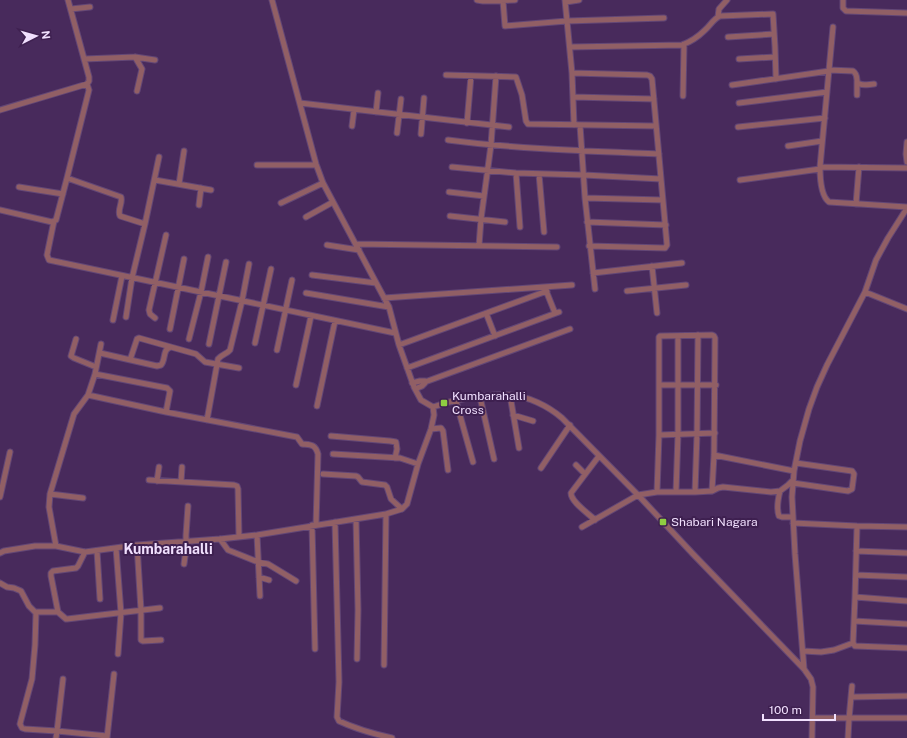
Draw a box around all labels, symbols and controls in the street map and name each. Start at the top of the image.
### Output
north arrow [16,16,56,56]
text: N [40,30,52,40]
place label: Kumbarahalli Cross [452,389,526,417]
marker: Kumbarahalli Cross [439,398,449,408]
place label: Shabari Nagara [671,515,758,529]
marker: Shabari Nagara [658,517,668,527]
district label: Kumbarahalli [123,541,213,557]
scale bar [763,696,835,722]
text: 100 m [769,703,802,717]

